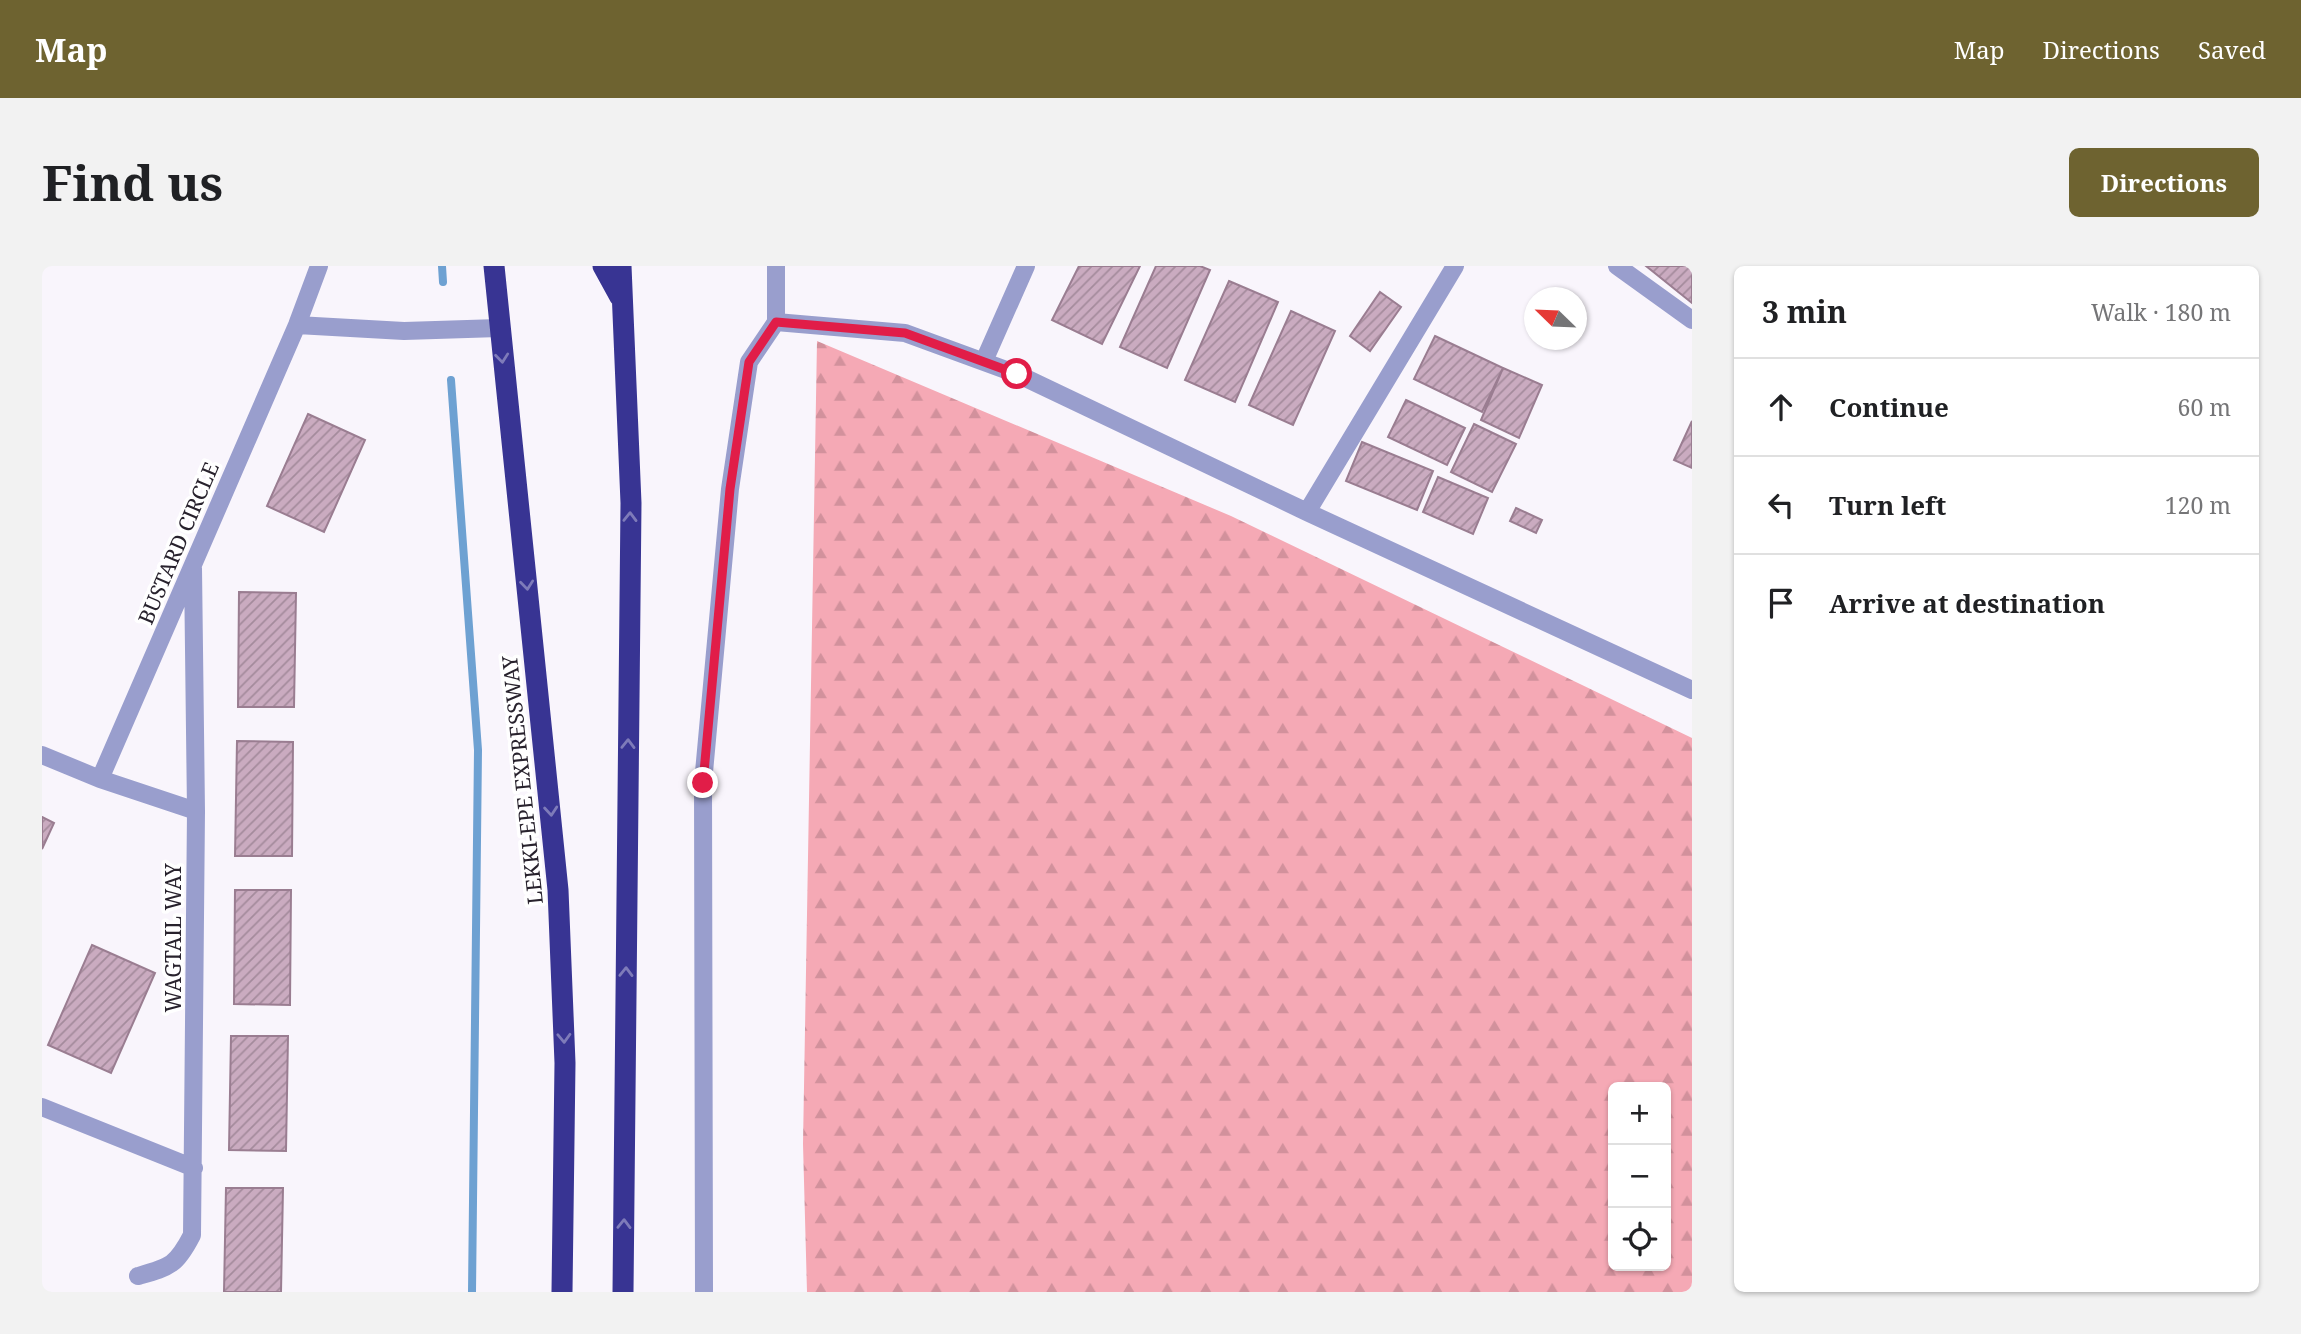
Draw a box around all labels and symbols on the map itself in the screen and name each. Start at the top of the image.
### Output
north arrow [1524,287,1587,350]
one-way arrow [495,353,510,364]
route start [1001,358,1032,389]
street label: BUSTARD CIRCLE [131,458,225,628]
one-way arrow [623,511,638,522]
one-way arrow [519,579,534,590]
street label: LEKKI-EPE EXPRESSWAY [495,653,549,906]
one-way arrow [620,739,636,749]
route end [687,767,718,798]
one-way arrow [543,806,558,817]
street label: WAGTAIL WAY [159,863,187,1013]
one-way arrow [618,966,634,977]
one-way arrow [557,1033,572,1044]
one-way arrow [616,1218,632,1229]

